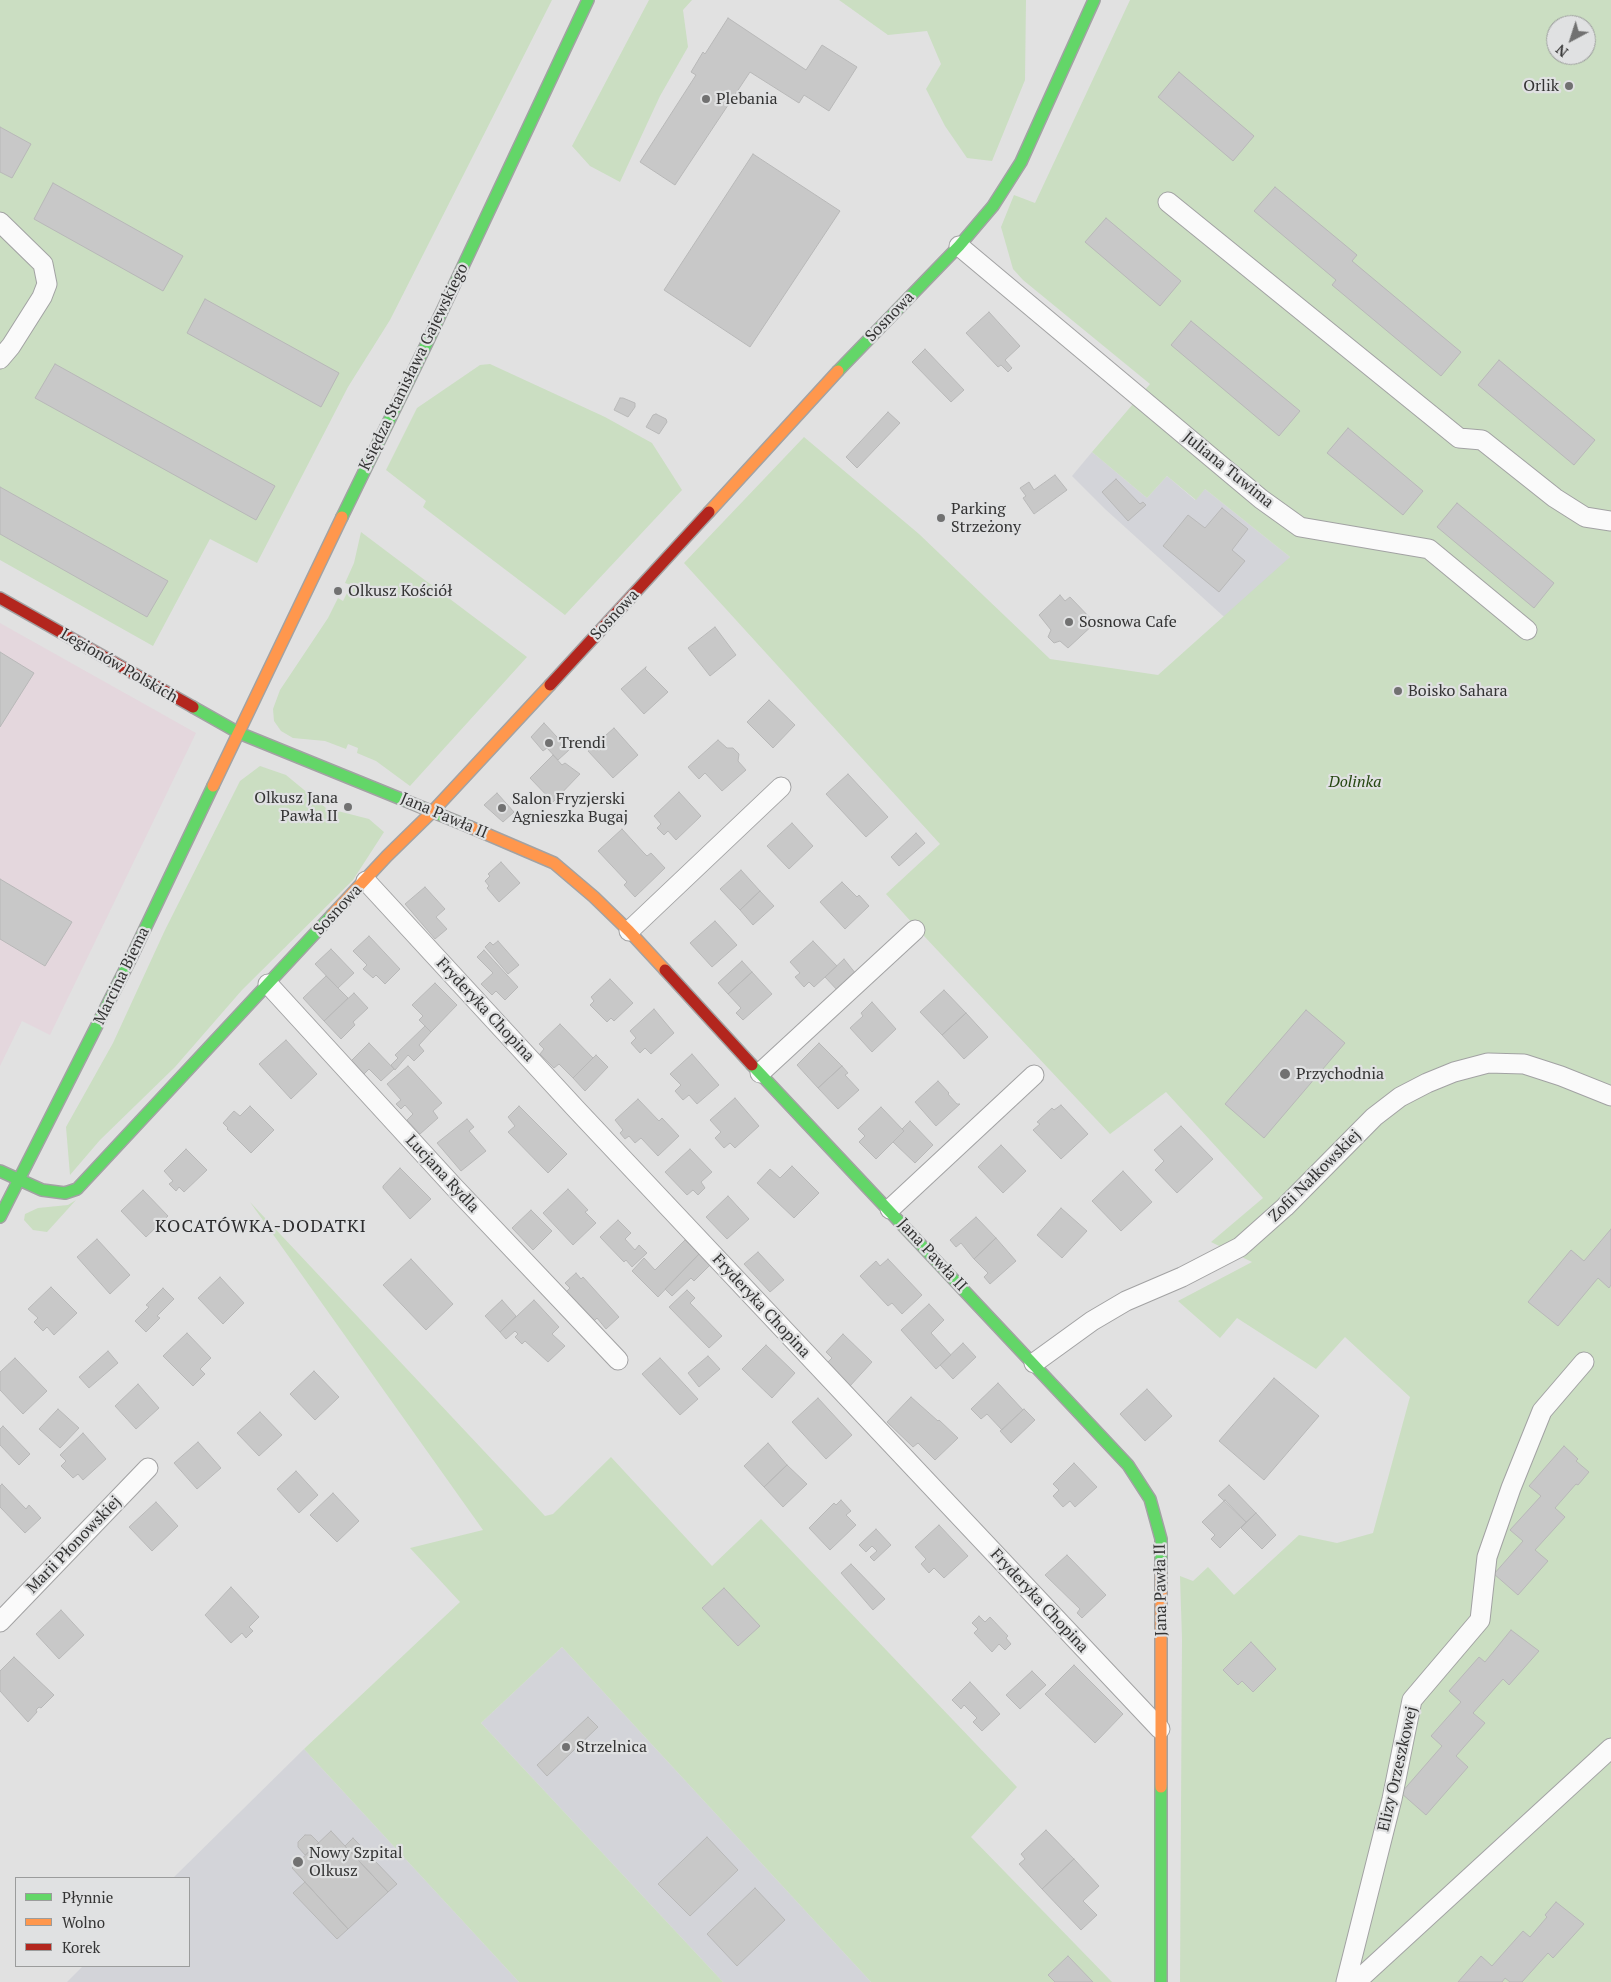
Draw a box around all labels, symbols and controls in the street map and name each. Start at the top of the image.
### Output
north arrow [1546,15,1596,65]
text: N [1552,40,1572,62]
place label: Orlik [1523,76,1559,96]
marker: Orlik [1563,80,1575,92]
place label: Plebania [716,89,778,109]
marker: Plebania [700,93,712,105]
street label: Księdza Stanisława Gajewskiego [355,260,473,474]
street label: Sosnowa [861,288,919,346]
street label: Juliana Tuwima [1179,428,1277,512]
place label: Parking Strzeżony [951,499,1021,537]
marker: Parking Strzeżony [935,512,947,524]
place label: Olkusz Kościół [348,581,452,601]
marker: Olkusz Kościół [332,585,344,597]
street label: Sosnowa [587,586,643,644]
place label: Sosnowa Cafe [1079,612,1177,632]
marker: Sosnowa Cafe [1063,616,1075,628]
street label: Legionów Polskich [57,625,181,707]
place label: Boisko Sahara [1408,681,1508,701]
marker: Boisko Sahara [1392,685,1404,697]
place label: Trendi [559,733,606,753]
marker: Trendi [543,737,555,749]
park label: Dolinka [1328,772,1382,792]
place label: Olkusz Jana Pawła II [254,788,338,826]
street label: Jana Pawła II [398,789,490,843]
place label: Salon Fryzjerski Agnieszka Bugaj [512,789,628,827]
marker: Olkusz Jana Pawła II [342,801,354,813]
marker: Salon Fryzjerski Agnieszka Bugaj [496,802,508,814]
street label: Sosnowa [310,881,366,939]
street label: Marcina Biema [90,924,154,1028]
street label: Fryderyka Chopina [432,954,538,1066]
place label: Przychodnia [1296,1064,1384,1084]
marker: Przychodnia [1278,1067,1292,1081]
street label: Zofii Nałkowskiej [1265,1126,1365,1226]
street label: Lucjana Rydla [401,1131,483,1217]
street label: Jana Pawła II [893,1215,971,1295]
district label: KOCATÓWKA-DODATKI [153,1216,369,1238]
street label: Fryderyka Chopina [708,1250,814,1362]
street label: Marii Płonowskiej [23,1492,125,1598]
street label: Jana Pawła II [1151,1543,1171,1637]
street label: Fryderyka Chopina [986,1545,1092,1657]
street label: Elizy Orzeszkowej [1374,1705,1422,1833]
place label: Strzelnica [576,1737,647,1757]
marker: Strzelnica [560,1741,572,1753]
place label: Nowy Szpital Olkusz [309,1843,403,1881]
marker: Nowy Szpital Olkusz [291,1855,305,1869]
legend [15,1877,190,1967]
text: Płynnie [62,1887,113,1907]
text: Wolno [62,1912,105,1932]
text: Korek [62,1937,100,1957]

